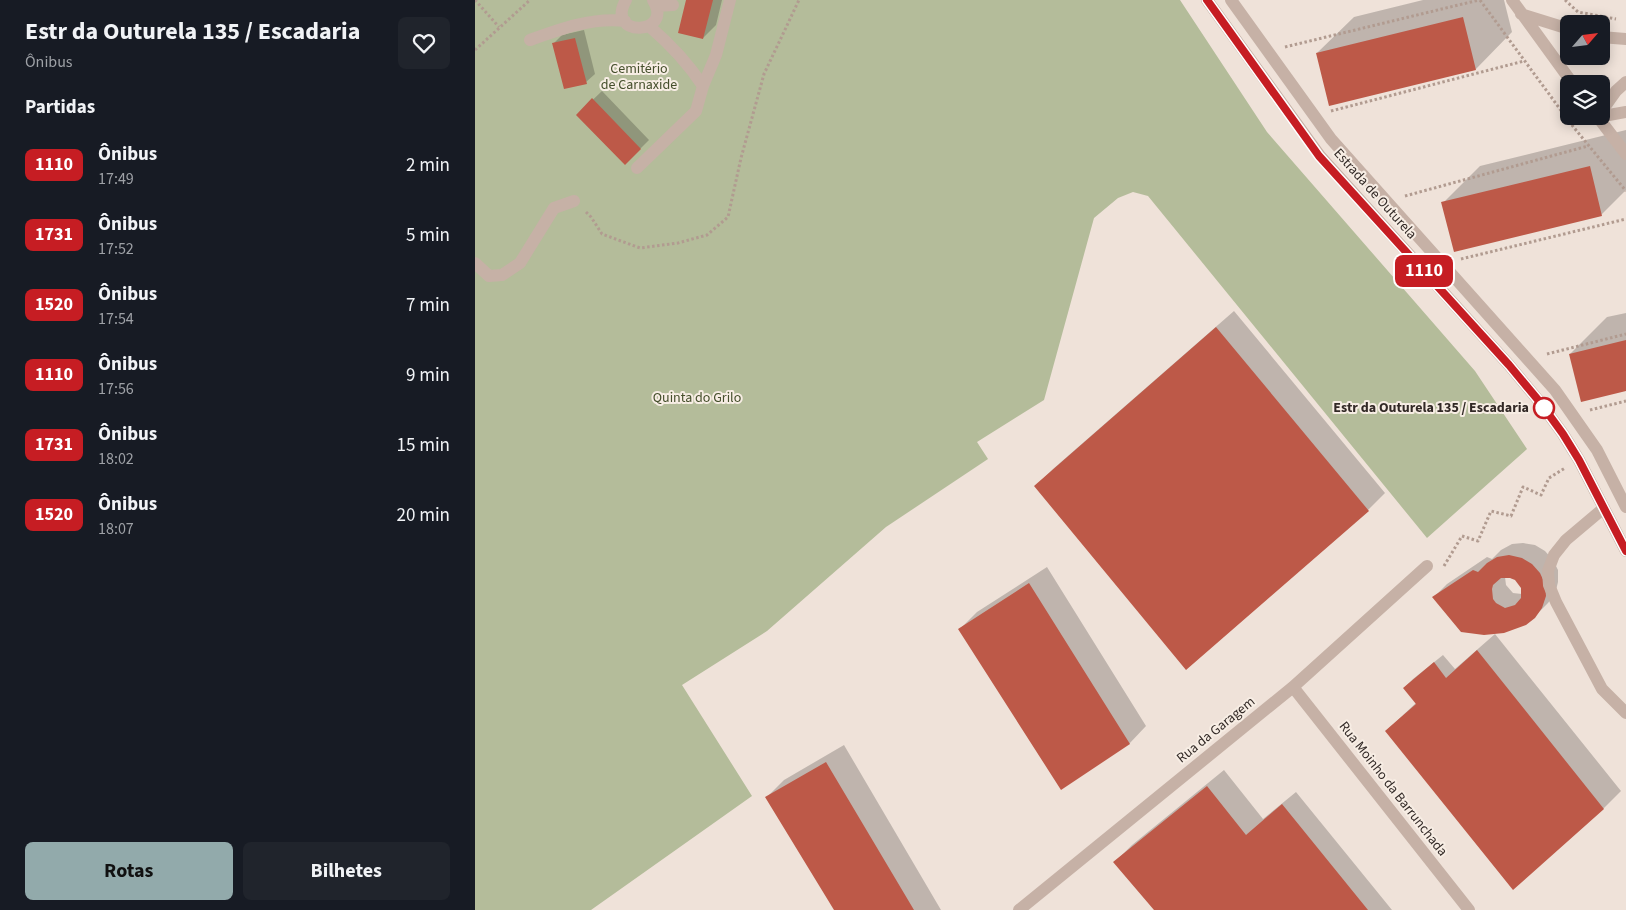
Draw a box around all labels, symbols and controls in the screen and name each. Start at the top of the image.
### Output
text: Estr da Outurela 135 / Escadaria [25,14,360,49]
north arrow [1560,15,1610,65]
map controls [1560,15,1610,125]
button: heart [398,17,450,69]
text: Ônibus [25,51,73,73]
park label: Cemitério de Carnaxide [601,59,677,95]
button: layers [1560,75,1610,125]
text: Partidas [25,94,95,121]
text: Ônibus [98,141,157,168]
street label: Estrada de Outurela [1329,144,1421,244]
text: 1110 [35,152,73,177]
text: 2 min [406,152,450,179]
text: 17:49 [98,168,134,190]
text: Ônibus [98,211,157,238]
text: 1731 [35,222,73,247]
text: 5 min [406,222,450,249]
text: 17:52 [98,238,134,260]
line badge: 1110 [1389,255,1459,287]
text: 1110 [1405,258,1443,283]
text: Ônibus [98,281,157,308]
text: 1520 [35,292,73,317]
text: 7 min [406,292,450,319]
text: 17:54 [98,308,134,330]
text: Ônibus [98,351,157,378]
text: 1110 [35,362,73,387]
text: 9 min [406,362,450,389]
text: 17:56 [98,378,134,400]
park label: Quinta do Grilo [653,388,741,408]
marker: Estr da Outurela 135 / Escadaria [1533,397,1555,419]
place label: Estr da Outurela 135 / Escadaria [1333,398,1529,418]
text: Ônibus [98,421,157,448]
text: 1731 [35,432,73,457]
text: 15 min [396,432,450,459]
text: 18:02 [98,448,134,470]
text: Ônibus [98,491,157,518]
text: 1520 [35,502,73,527]
text: 20 min [396,502,450,529]
text: 18:07 [98,518,134,540]
street label: Rua da Garagem [1172,692,1260,768]
street label: Rua Moinho da Barrunchada [1334,717,1452,861]
button: Rotas [25,842,233,900]
button: Bilhetes [243,842,450,900]

